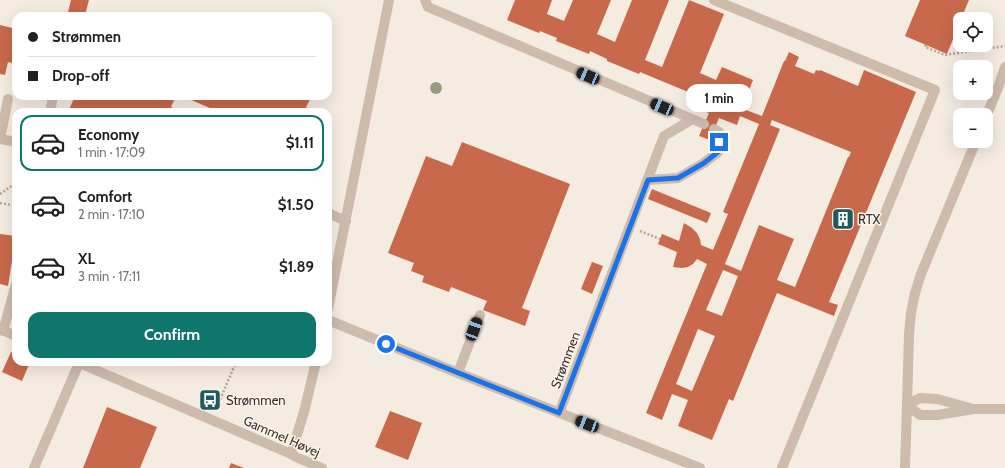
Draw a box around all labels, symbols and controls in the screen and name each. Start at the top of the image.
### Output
map controls [953,12,993,148]
button: locate [953,12,993,52]
text: Strømmen [52,28,121,46]
button: + [953,60,993,100]
car [575,66,601,86]
text: Drop-off [52,67,110,85]
callout: 1 min [686,84,752,112]
text: 1 min [704,90,734,106]
car [649,97,675,117]
button: − [953,108,993,148]
icon: car [30,125,66,161]
text: Economy [78,126,139,144]
route end [710,133,728,151]
text: $1.11 [286,134,314,152]
text: 1 min · 17:09 [78,144,145,160]
icon: car [30,187,66,223]
text: Comfort [78,188,132,206]
text: $1.50 [278,196,314,214]
text: 2 min · 17:10 [78,206,145,222]
building icon: RTX [830,206,856,232]
place label: RTX [858,211,881,227]
icon: car [30,249,66,285]
text: XL [78,250,95,268]
text: $1.89 [279,258,314,276]
text: 3 min · 17:11 [78,268,140,284]
button: Confirm [28,312,316,358]
car [464,316,484,342]
street label: Strømmen [547,329,583,391]
route start [377,335,395,353]
bus stop icon: Strømmen [197,387,223,413]
place label: Strømmen [226,392,286,408]
street label: Gammel Høvej [241,412,323,461]
car [574,414,600,434]

